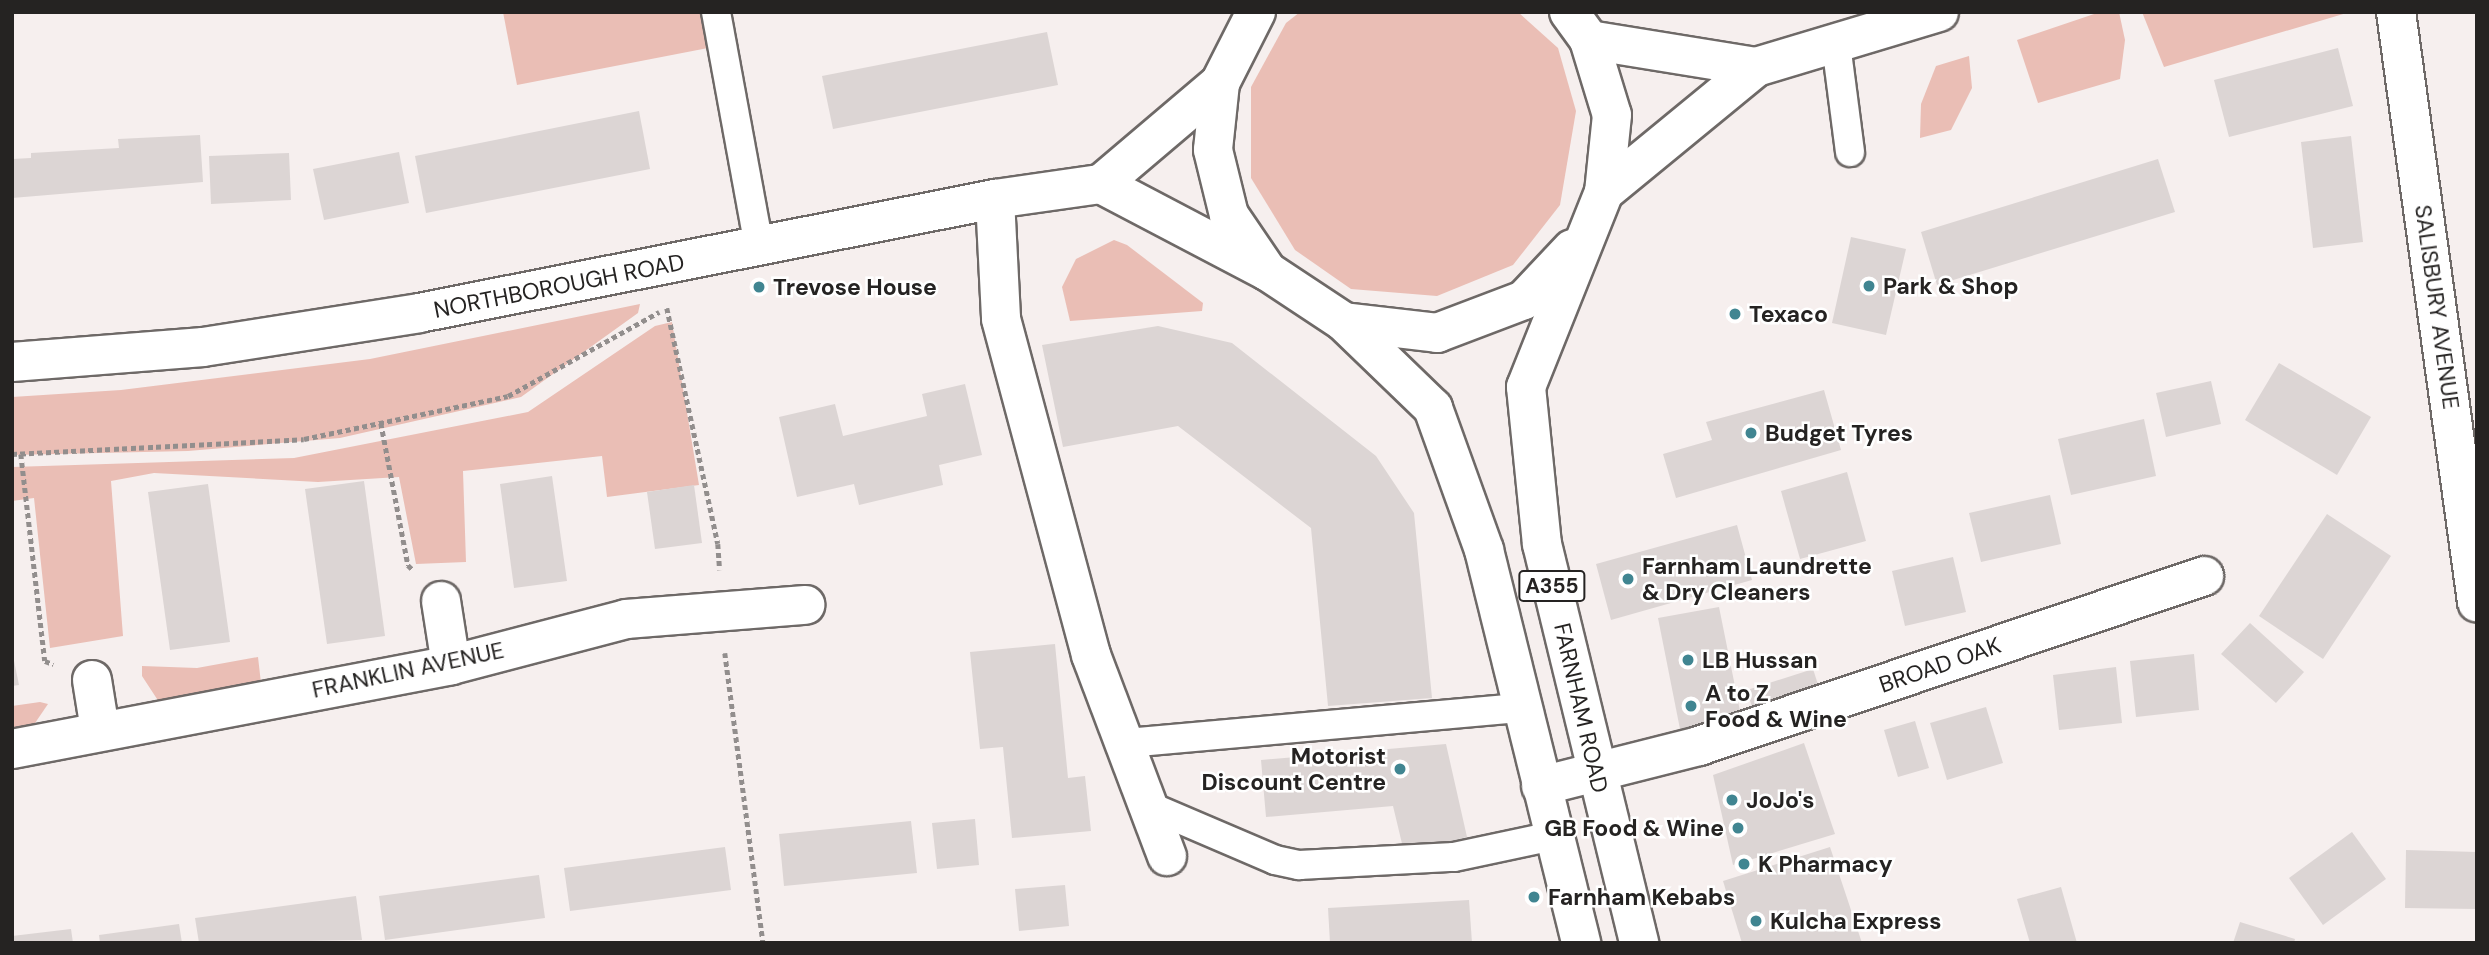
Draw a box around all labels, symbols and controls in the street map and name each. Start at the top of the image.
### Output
street label: SALISBURY AVENUE [2409,203,2465,411]
street label: NORTHBOROUGH ROAD [431,248,687,324]
place label: Park & Shop [1883,272,2019,300]
place label: Trevose House [773,273,937,301]
marker: Park & Shop [1861,278,1877,294]
marker: Trevose House [751,279,767,295]
place label: Texaco [1749,300,1828,328]
marker: Texaco [1727,306,1743,322]
place label: Budget Tyres [1765,419,1913,447]
marker: Budget Tyres [1743,425,1759,441]
place label: Farnham Laundrette & Dry Cleaners [1642,552,1872,606]
road number: A355 [1517,568,1587,604]
marker: Farnham Laundrette & Dry Cleaners [1620,571,1636,587]
street label: FARNHAM ROAD [1548,620,1614,796]
street label: BROAD OAK [1876,631,2004,699]
street label: FRANKLIN AVENUE [310,636,506,704]
place label: LB Hussan [1702,646,1818,674]
marker: LB Hussan [1680,652,1696,668]
place label: A to Z Food & Wine [1705,679,1847,733]
marker: A to Z Food & Wine [1683,698,1699,714]
place label: Motorist Discount Centre [1201,742,1386,796]
marker: Motorist Discount Centre [1392,761,1408,777]
place label: JoJo's [1746,786,1814,814]
marker: JoJo's [1724,792,1740,808]
place label: GB Food & Wine [1544,814,1724,842]
marker: GB Food & Wine [1730,820,1746,836]
place label: K Pharmacy [1758,850,1893,878]
marker: K Pharmacy [1736,856,1752,872]
place label: Farnham Kebabs [1548,883,1735,911]
marker: Farnham Kebabs [1526,889,1542,905]
place label: Kulcha Express [1770,907,1941,935]
marker: Kulcha Express [1748,913,1764,929]

